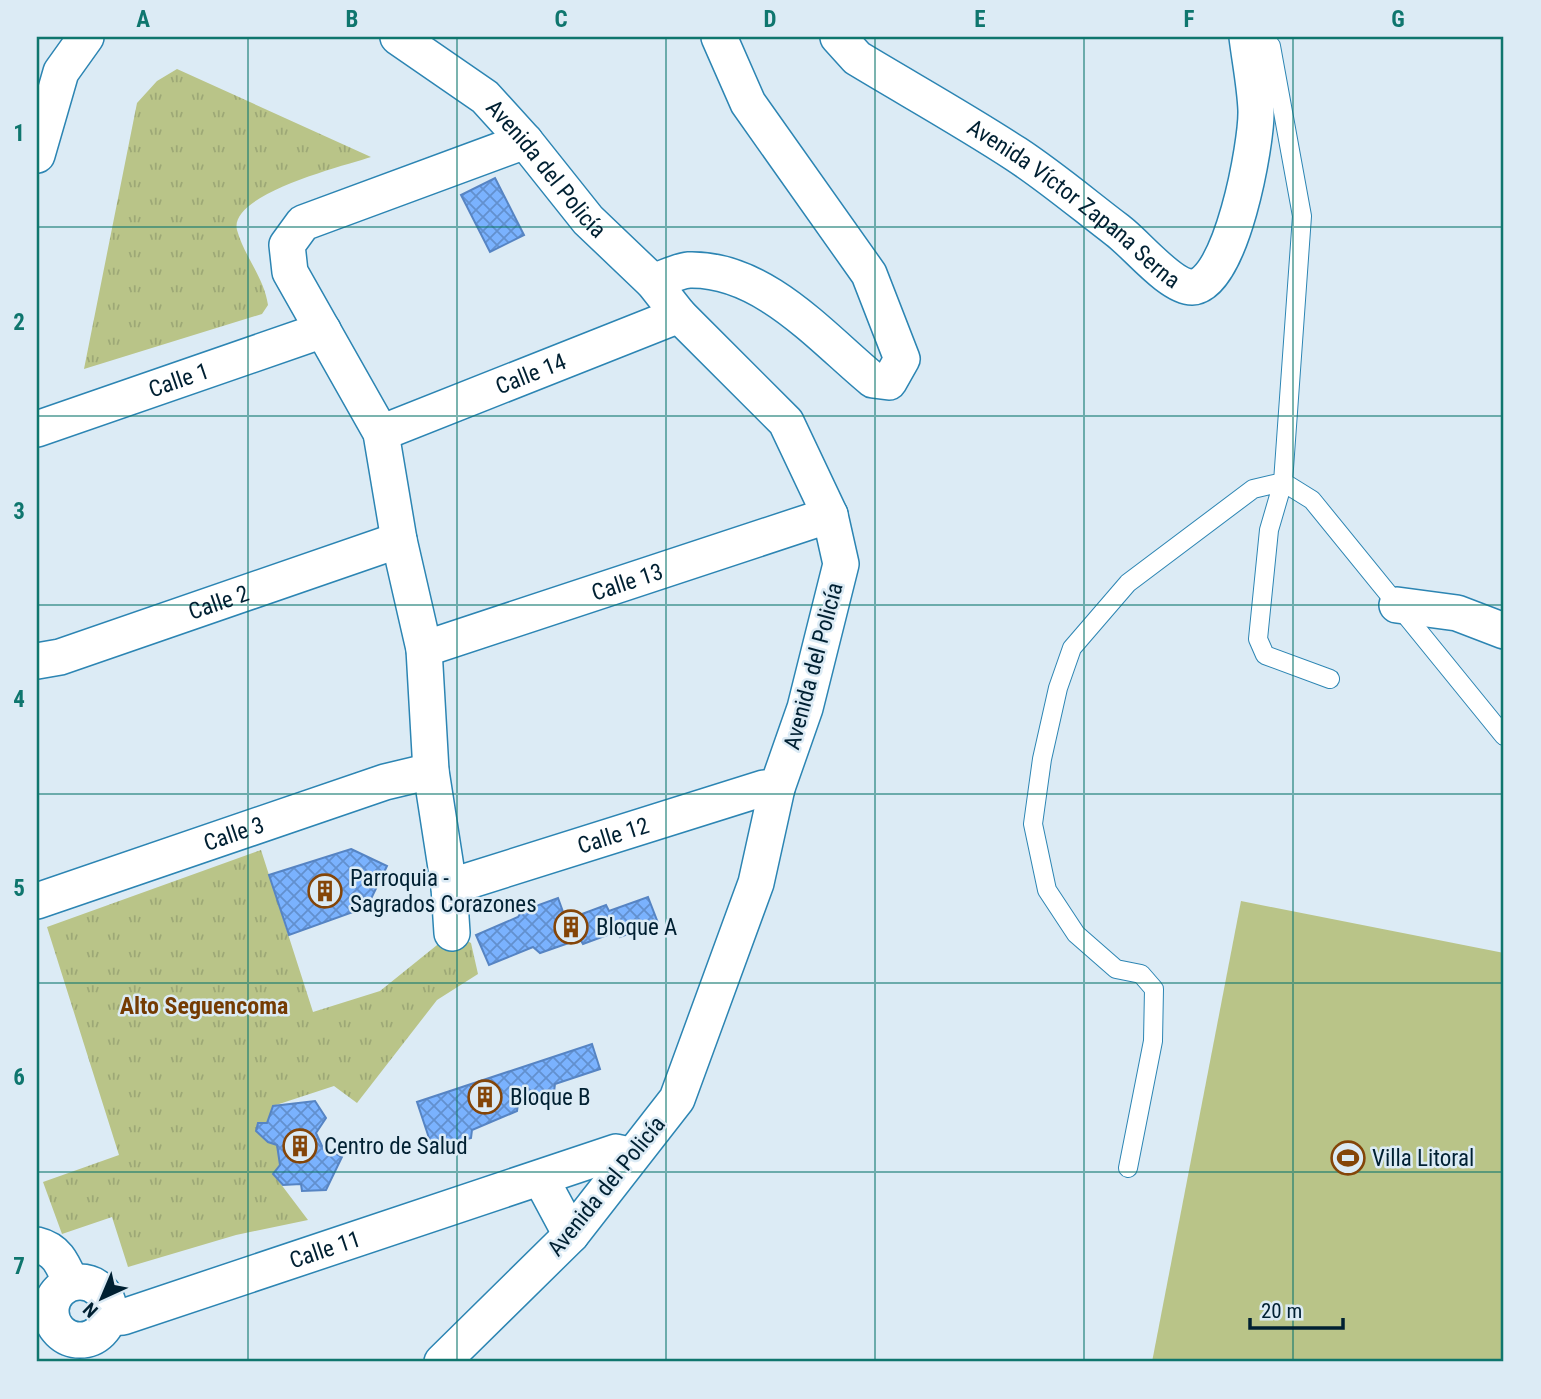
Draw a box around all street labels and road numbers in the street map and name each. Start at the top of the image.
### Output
street label: Avenida del Policía [480,94,611,244]
street label: Avenida Víctor Zapana Serna [962,114,1185,294]
street label: Calle 14 [492,348,570,400]
street label: Calle 1 [145,357,213,403]
street label: Calle 13 [588,558,666,607]
street label: Calle 2 [185,580,252,626]
street label: Avenida del Policía [778,580,849,753]
street label: Calle 3 [200,811,268,857]
street label: Calle 12 [574,812,652,860]
street label: Avenida del Policía [542,1111,671,1262]
street label: Calle 11 [286,1225,364,1274]

